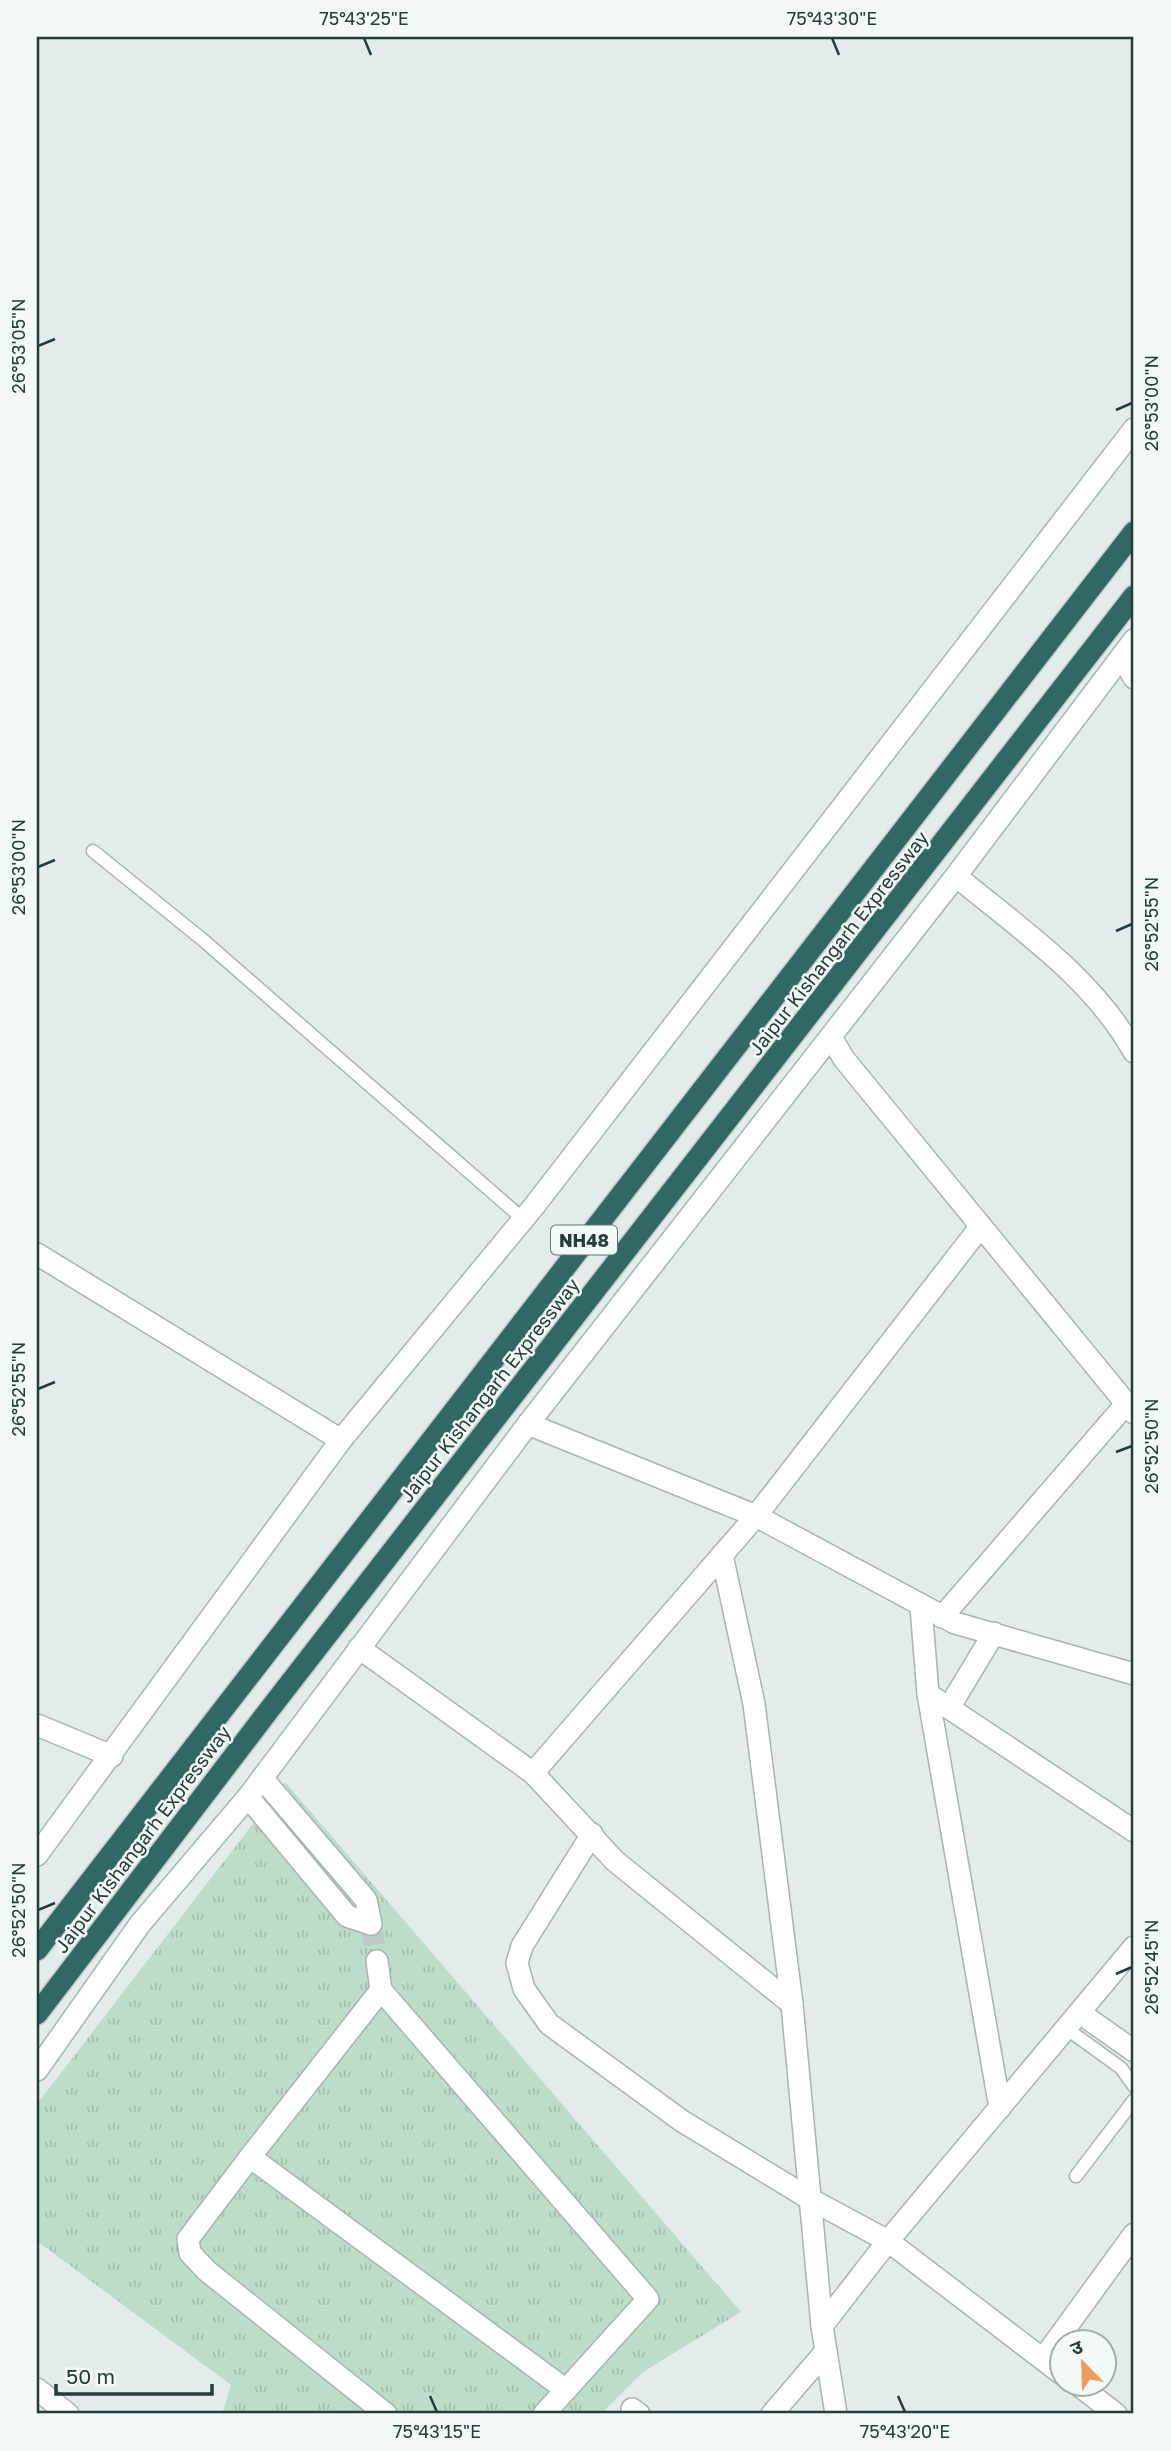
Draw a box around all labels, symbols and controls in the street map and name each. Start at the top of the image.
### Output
text: 75°43'25"E [319,7,409,29]
text: 75°43'30"E [787,7,877,29]
text: 26°53'05"N [7,298,29,394]
text: 26°53'00"N [1140,355,1162,451]
text: 26°53'00"N [7,819,29,915]
street label: Jaipur Kishangarh Expressway [743,826,933,1060]
text: 26°52'55"N [1140,877,1162,971]
road number: NH48 [551,1226,617,1254]
street label: Jaipur Kishangarh Expressway [394,1273,584,1507]
text: 26°52'55"N [7,1342,29,1436]
text: 26°52'50"N [1140,1398,1162,1494]
street label: Jaipur Kishangarh Expressway [49,1721,235,1957]
text: 26°52'50"N [7,1862,29,1958]
text: 26°52'45"N [1140,1919,1162,2015]
north arrow [1048,2328,1118,2398]
text: उ [1067,2334,1087,2360]
scale bar [56,2353,212,2397]
text: 50 m [66,2363,115,2389]
text: 75°43'15"E [393,2420,481,2442]
text: 75°43'20"E [860,2420,950,2442]

